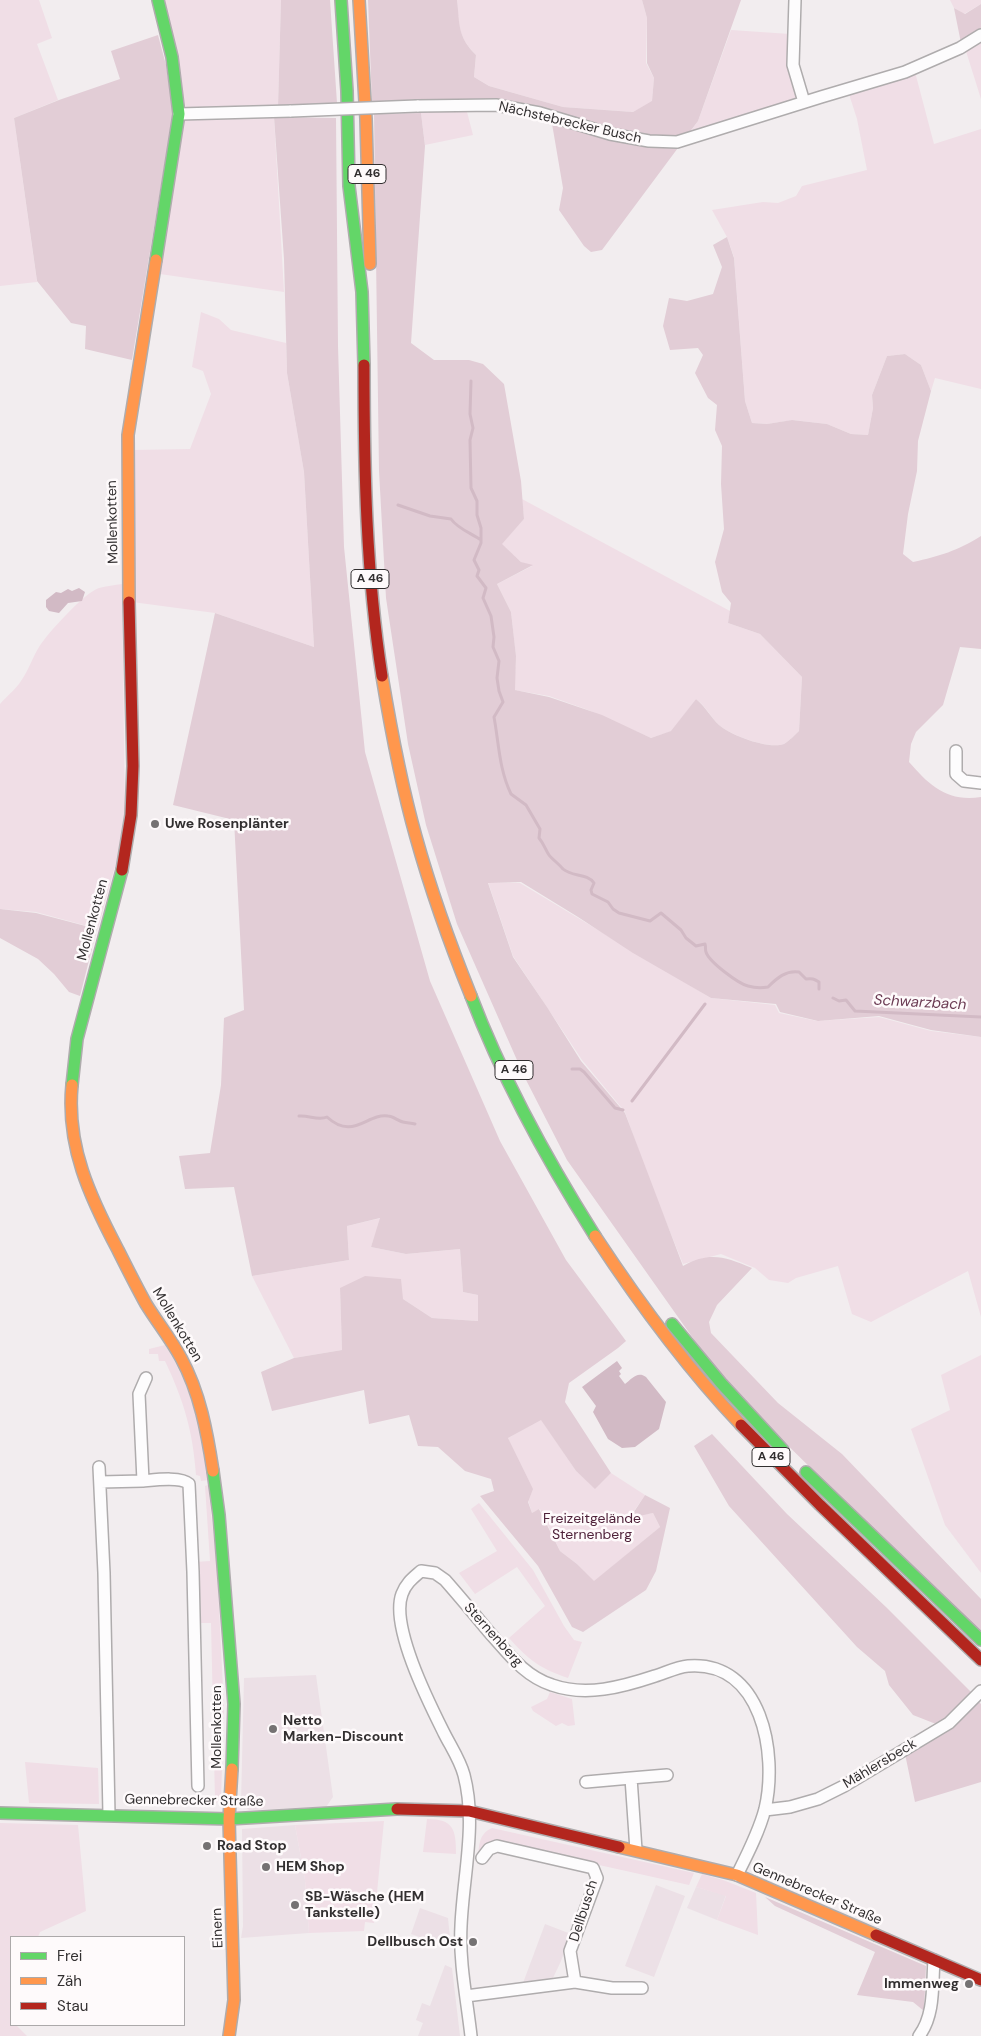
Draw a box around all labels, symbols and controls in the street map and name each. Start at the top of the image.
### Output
street label: Nächstebrecker Busch [497,98,643,148]
road number: A 46 [348,164,386,183]
street label: Mollenkotten [104,480,122,564]
road number: A 46 [351,570,389,588]
place label: Uwe Rosenplänter [165,816,289,832]
marker: Uwe Rosenplänter [149,818,161,830]
street label: Mollenkotten [74,877,112,963]
water label: Schwarzbach [873,992,967,1014]
road number: A 46 [495,1060,533,1080]
street label: Mollenkotten [148,1285,206,1365]
road number: A 46 [752,1448,790,1466]
park label: Freizeitgelände Sternenberg [543,1511,641,1544]
street label: Sternenberg [460,1600,526,1670]
street label: Mollenkotten [209,1685,225,1769]
place label: Netto Marken-Discount [283,1713,404,1745]
marker: Netto Marken-Discount [267,1723,279,1735]
street label: Mählersbeck [840,1736,920,1792]
street label: Gennebrecker Straße [124,1791,264,1811]
place label: Road Stop [217,1838,287,1854]
marker: Road Stop [201,1840,213,1852]
place label: HEM Shop [276,1859,345,1875]
street label: Gennebrecker Straße [750,1859,884,1929]
marker: HEM Shop [260,1861,272,1873]
street label: Dellbusch [566,1878,602,1944]
place label: SB-Wäsche (HEM Tankstelle) [305,1889,424,1921]
marker: SB-Wäsche (HEM Tankstelle) [289,1899,301,1911]
street label: Einern [209,1907,227,1949]
place label: Dellbusch Ost [367,1934,463,1950]
legend [10,1936,185,2026]
marker: Dellbusch Ost [467,1936,479,1948]
text: Frei [57,1946,82,1966]
text: Zäh [57,1971,82,1991]
place label: Immenweg [884,1976,959,1992]
marker: Immenweg [963,1978,975,1990]
text: Stau [57,1996,88,2016]

